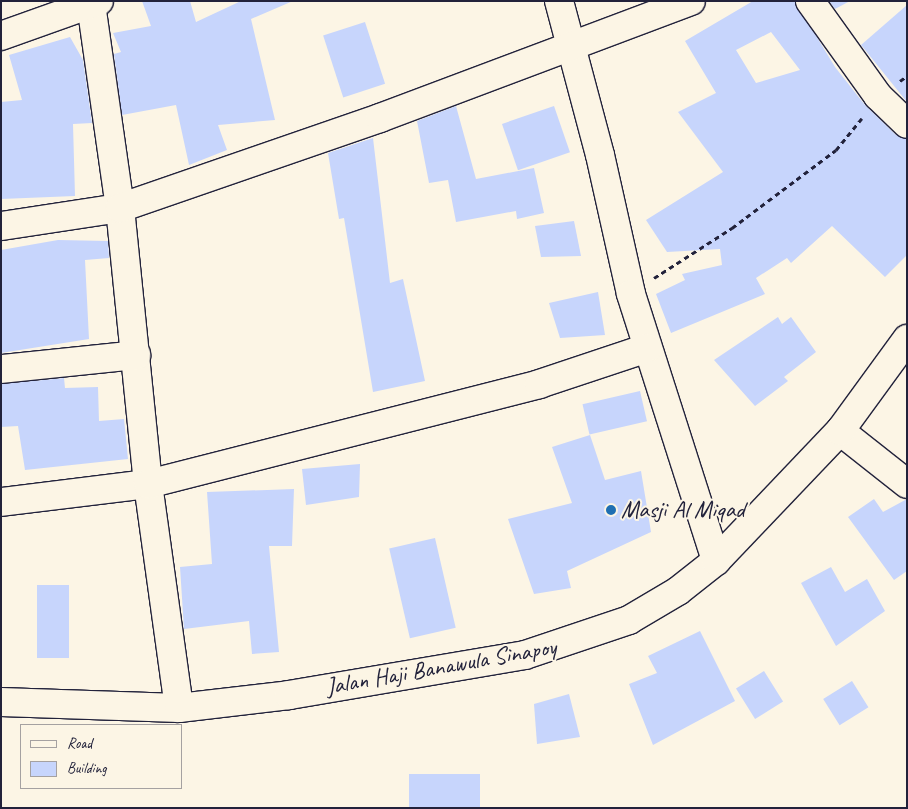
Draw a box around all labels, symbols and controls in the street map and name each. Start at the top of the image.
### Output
place label: Masji Al Miqad [621,496,744,524]
marker: Masji Al Miqad [605,504,617,516]
street label: Jalan Haji Banawula Sinapoy [323,632,559,702]
legend [20,724,182,789]
text: Road [67,734,92,753]
text: Building [67,759,106,778]

